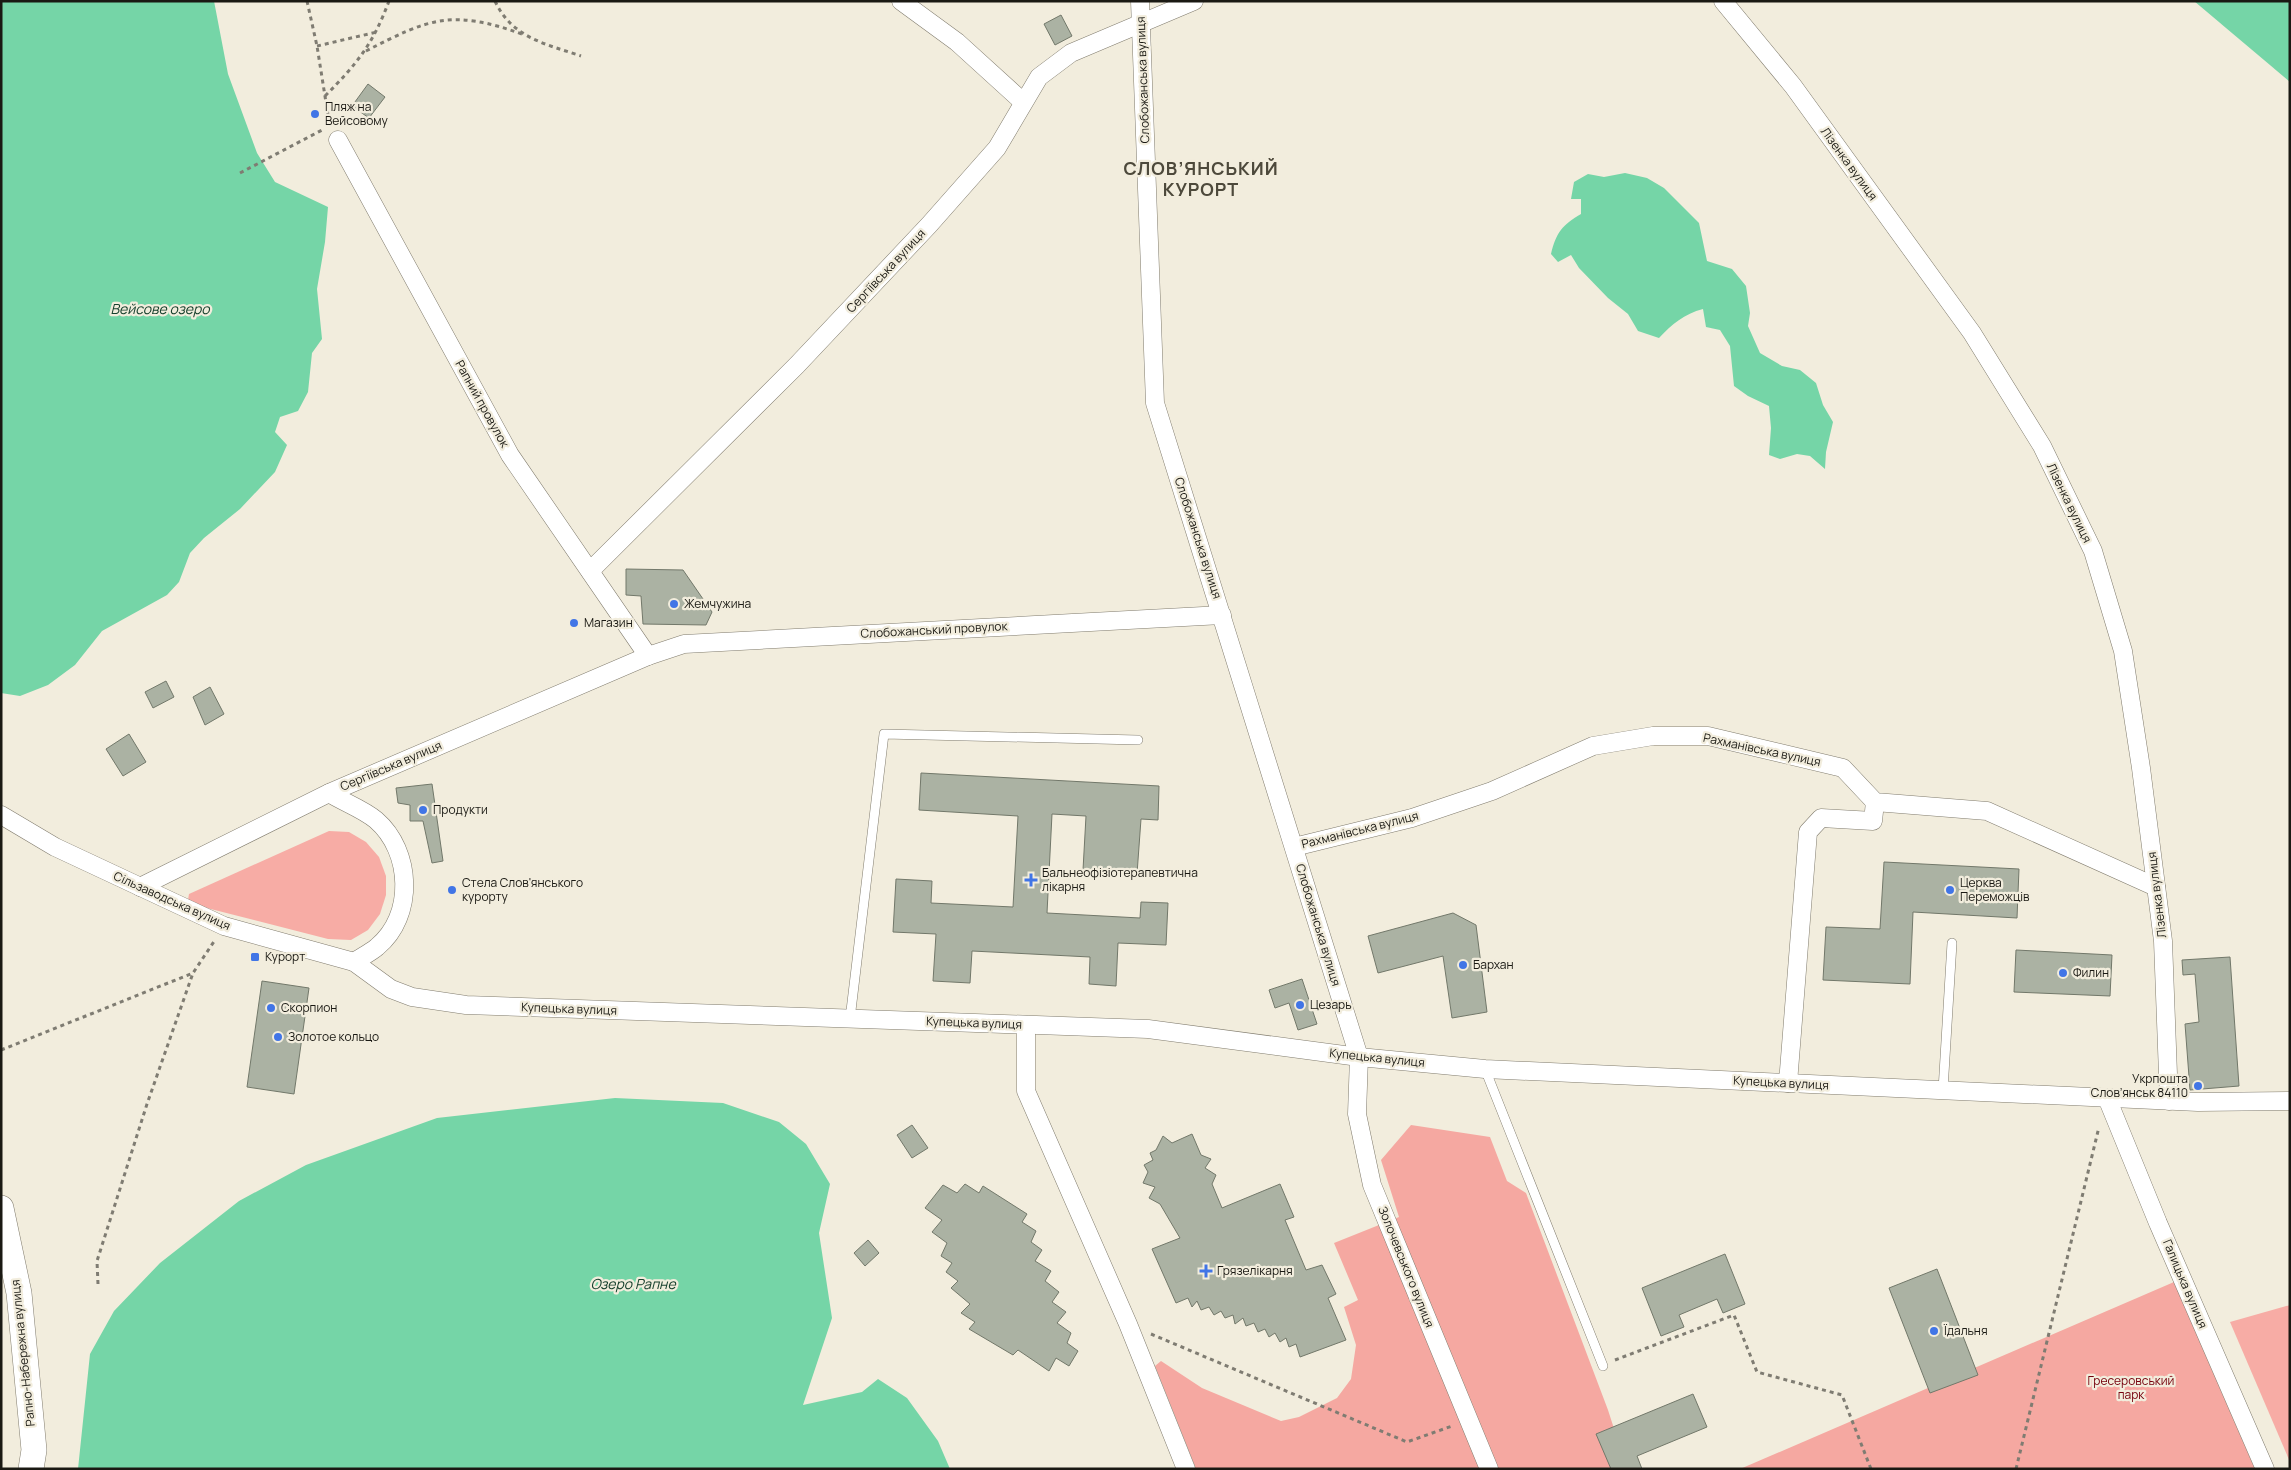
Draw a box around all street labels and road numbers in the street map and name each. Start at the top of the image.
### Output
street label: Слобожанська вулиця [1132,16,1153,144]
street label: Лізенка вулиця [1817,124,1882,204]
street label: Сергіївська вулиця [842,225,929,316]
street label: Рапний провулок [451,357,514,451]
street label: Лізенка вулиця [2043,460,2096,545]
street label: Слобожанська вулиця [1171,475,1226,601]
street label: Слобожанський провулок [860,617,1009,642]
street label: Рахманівська вулиця [1702,729,1823,770]
street label: Сергіївська вулиця [337,736,444,795]
street label: Рахманівська вулиця [1300,807,1420,852]
street label: Лізенка вулиця [2143,851,2170,939]
street label: Слобожанська вулиця [1292,862,1345,988]
street label: Сільзаводська вулиця [111,867,233,934]
street label: Купецька вулиця [521,998,617,1019]
street label: Купецька вулиця [926,1012,1022,1033]
street label: Купецька вулиця [1328,1044,1426,1071]
street label: Купецька вулиця [1733,1072,1829,1093]
street label: Золочевського вулиця [1374,1204,1439,1330]
street label: Галицька вулиця [2159,1237,2212,1331]
street label: Рапно-Набережна вулиця [6,1279,39,1427]

